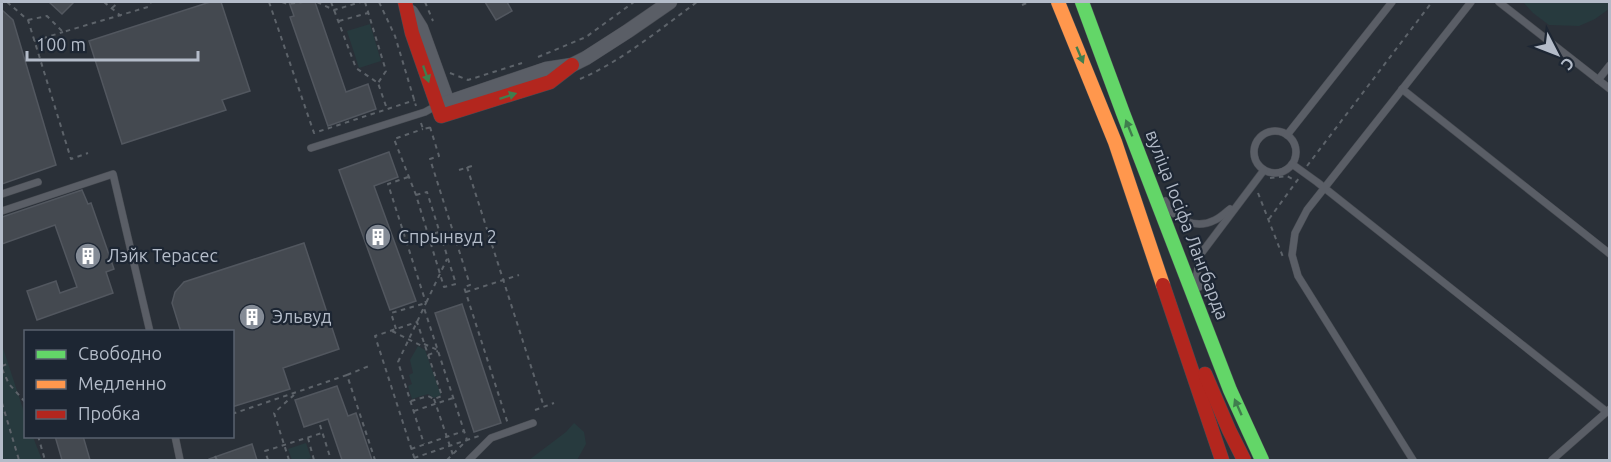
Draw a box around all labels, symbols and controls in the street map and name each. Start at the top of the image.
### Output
scale bar [27,24,198,62]
north arrow [1527,24,1587,84]
text: 100 m [36,34,86,54]
one-way arrow [1075,47,1085,65]
text: С [1558,54,1578,74]
one-way arrow [422,65,431,83]
one-way arrow [499,90,517,100]
one-way arrow [1124,118,1134,136]
street label: вуліца Іосіфа Лангбарда [1142,127,1233,322]
building icon: Спрынвуд 2 [363,222,393,252]
place label: Спрынвуд 2 [398,226,497,246]
building icon: Лэйк Терасес [73,241,103,271]
place label: Лэйк Терасес [107,245,218,265]
building icon: Эльвуд [237,302,267,332]
place label: Эльвуд [272,306,332,326]
legend [24,330,234,438]
text: Свободно [78,343,162,363]
text: Медленно [78,373,167,393]
one-way arrow [1233,398,1243,416]
text: Пробка [78,403,141,423]

